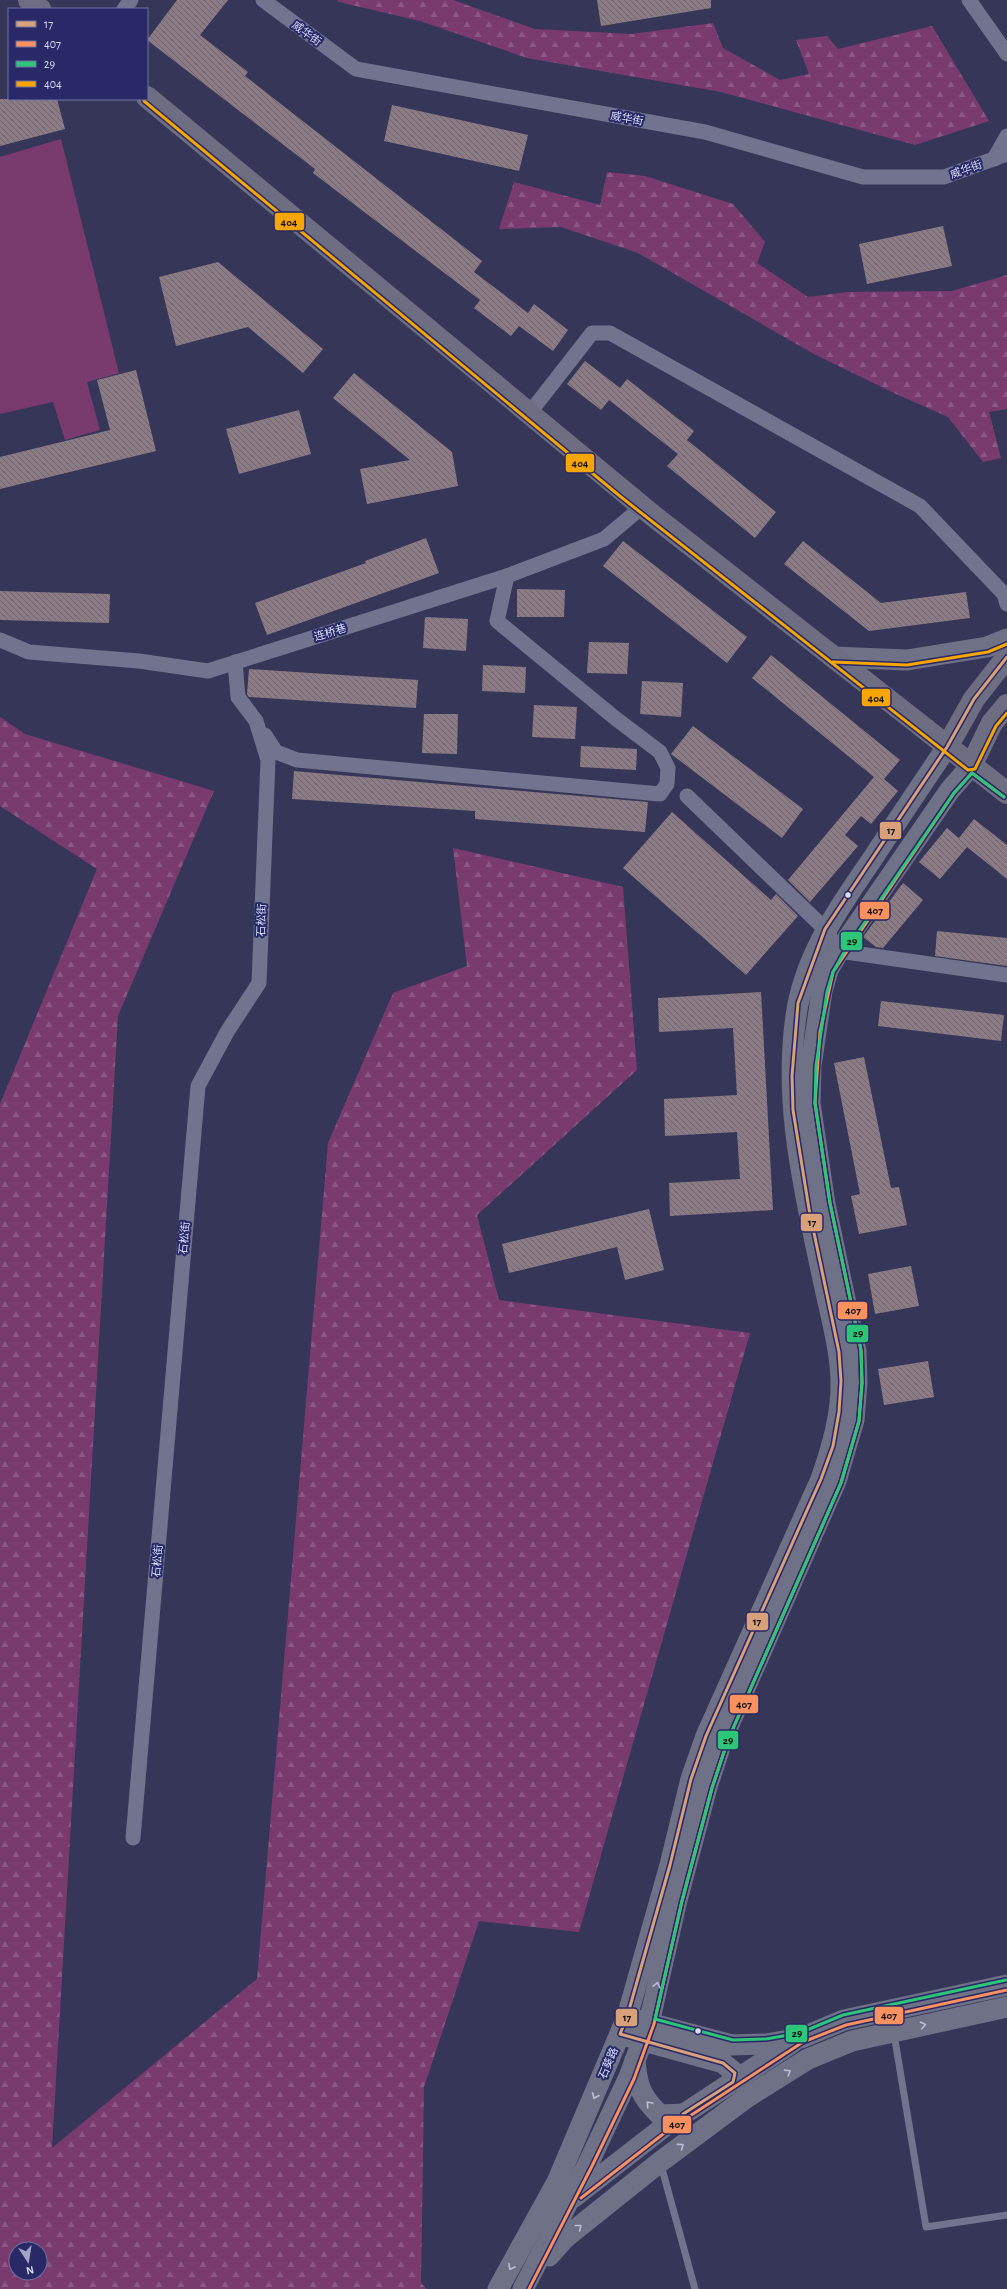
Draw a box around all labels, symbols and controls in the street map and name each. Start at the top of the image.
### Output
legend [8,8,148,100]
text: 17 [44,18,53,30]
street label: 威华街 [290,18,324,48]
text: 407 [44,38,61,50]
text: 29 [44,58,55,70]
text: 404 [44,78,62,90]
street label: 威华街 [610,109,644,127]
street label: 威华街 [948,158,984,180]
line badge: 404 [274,212,305,231]
text: 404 [281,217,298,228]
line badge: 404 [565,453,595,473]
text: 404 [572,458,589,469]
street label: 连桥巷 [312,621,348,643]
line badge: 404 [861,688,891,707]
text: 404 [868,693,885,704]
line badge: 17 [879,821,902,840]
text: 17 [887,825,896,836]
unlabelled marker [843,890,853,900]
line badge: 407 [859,901,890,920]
street label: 石松街 [254,903,268,937]
text: 407 [867,905,883,916]
line badge: 29 [840,931,863,951]
text: 29 [847,936,857,947]
line badge: 17 [800,1213,823,1232]
text: 17 [808,1217,817,1228]
street label: 石松街 [177,1221,191,1255]
line badge: 407 [837,1301,868,1320]
text: 407 [845,1305,861,1316]
line badge: 29 [846,1324,869,1343]
text: 29 [853,1328,863,1339]
street label: 石松街 [150,1544,164,1578]
line badge: 17 [746,1612,769,1631]
text: 17 [753,1616,762,1627]
line badge: 407 [729,1694,759,1714]
text: 407 [736,1699,752,1710]
line badge: 29 [717,1730,739,1750]
text: 29 [723,1735,733,1746]
one-way arrow [652,1981,660,1988]
line badge: 407 [874,2006,904,2025]
line badge: 17 [615,2008,638,2027]
text: 407 [881,2010,897,2021]
text: 17 [623,2012,632,2023]
one-way arrow [920,2022,926,2030]
line badge: 29 [785,2024,808,2043]
unlabelled marker [693,2026,703,2036]
text: 29 [792,2028,802,2039]
street label: 石葵路 [596,2045,620,2081]
one-way arrow [784,2069,791,2077]
one-way arrow [591,2093,599,2100]
one-way arrow [646,2101,654,2109]
line badge: 407 [662,2115,692,2134]
text: 407 [669,2119,685,2130]
one-way arrow [677,2144,684,2151]
one-way arrow [575,2224,582,2231]
north arrow [8,2241,48,2281]
one-way arrow [508,2263,515,2270]
text: N [25,2264,35,2276]

